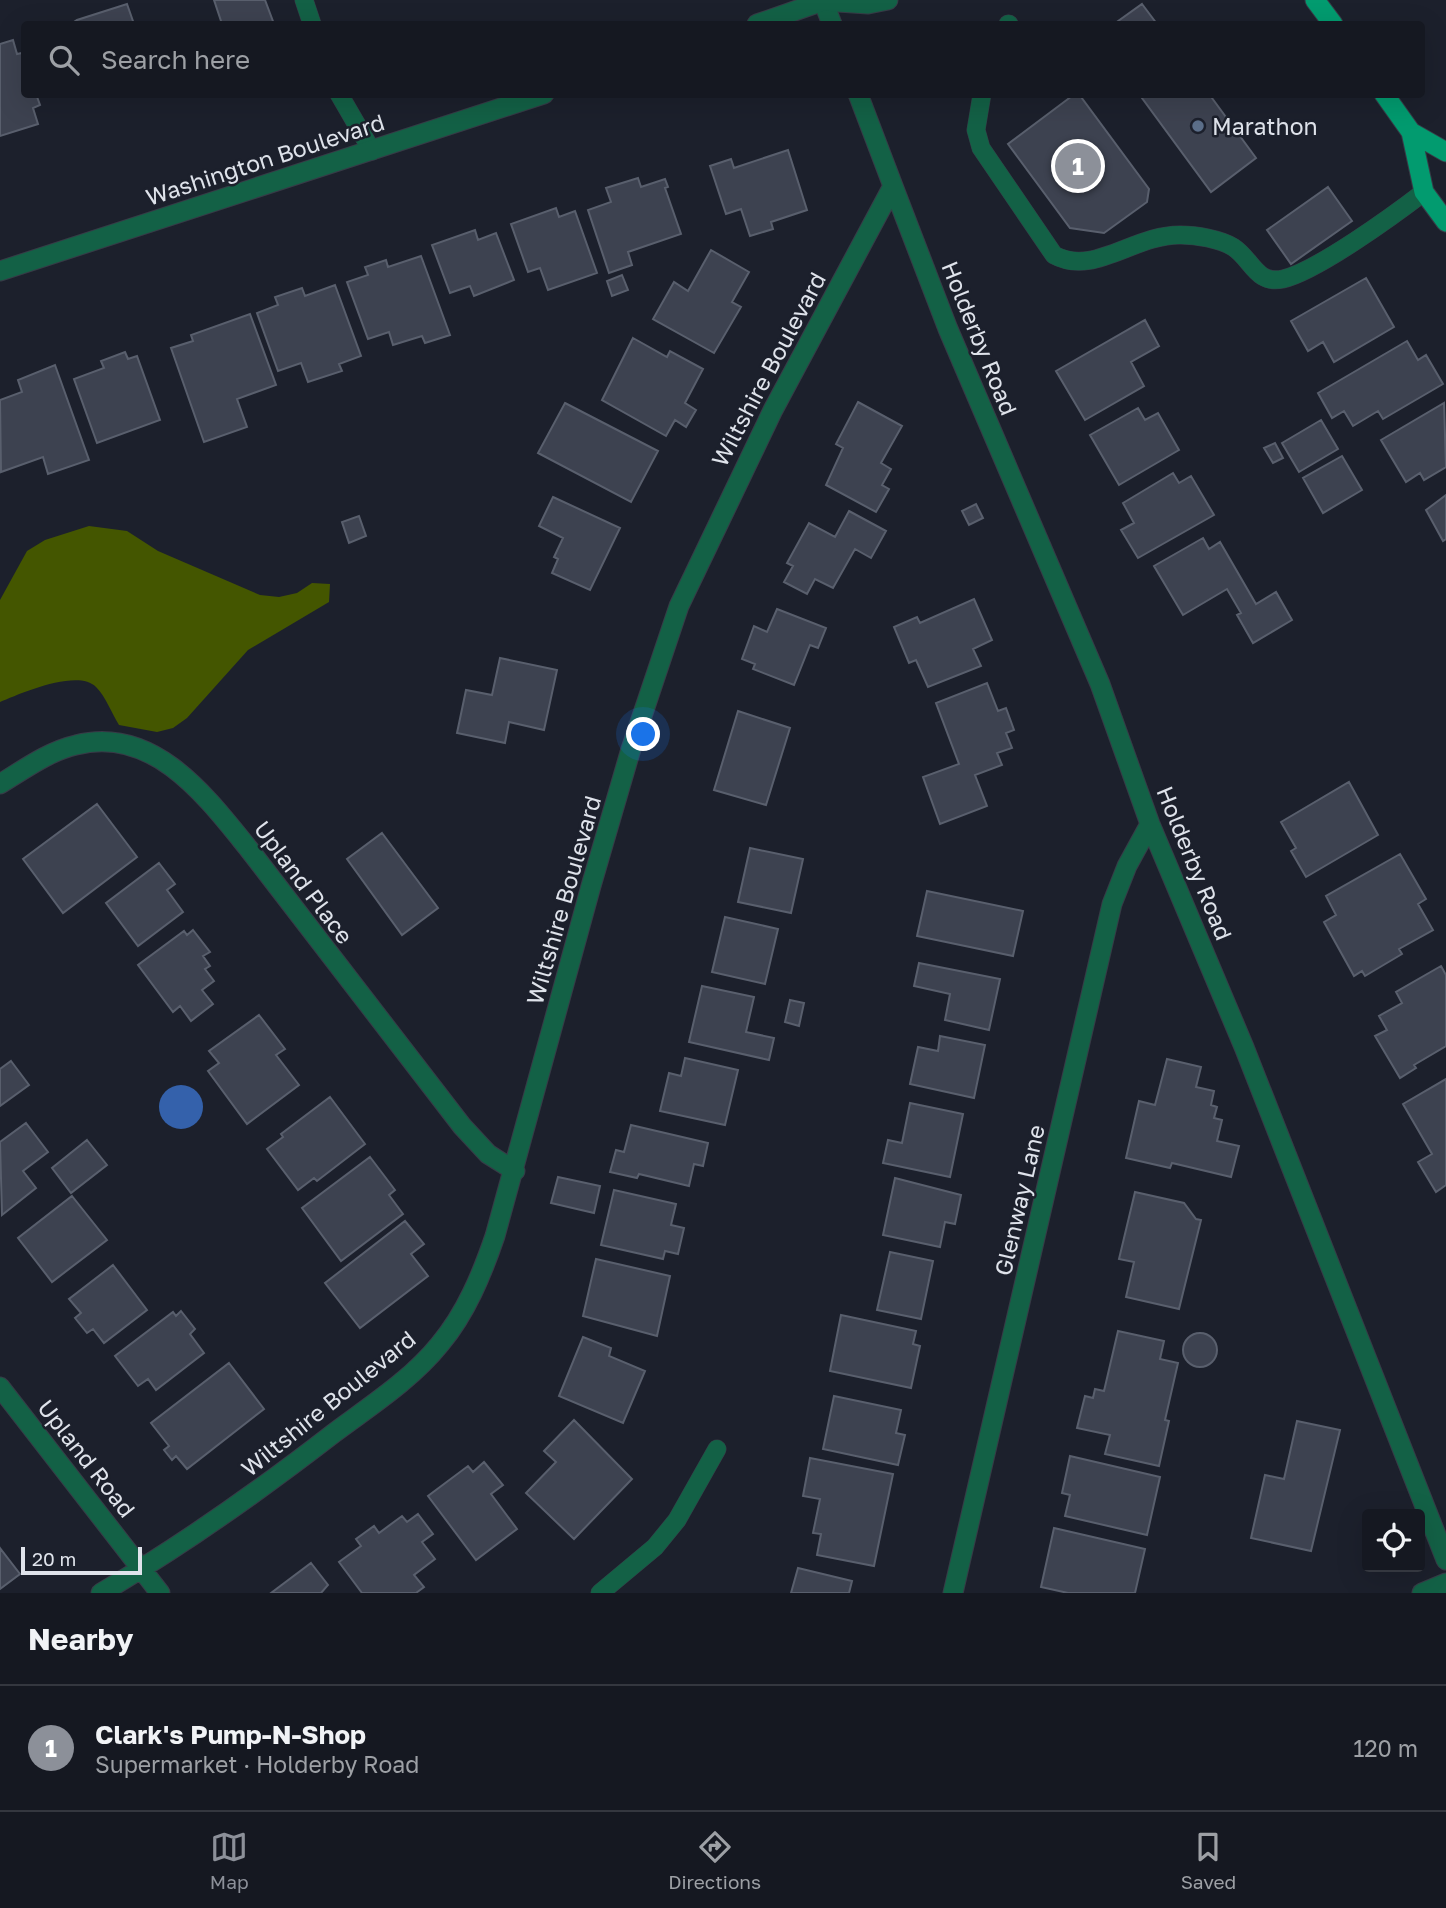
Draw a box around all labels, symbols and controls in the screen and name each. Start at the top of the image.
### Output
search box [21,21,1425,98]
icon: search [45,41,83,79]
text: Search here [101,44,250,75]
street label: Washington Boulevard [142,107,388,211]
place label: Marathon [1212,112,1318,140]
marker: Marathon [1190,118,1206,134]
pin: 1 [1055,140,1101,192]
street label: Holderby Road [936,257,1024,419]
street label: Wiltshire Boulevard [705,267,831,471]
your location [626,717,660,751]
street label: Holderby Road [1151,782,1239,944]
street label: Wiltshire Boulevard [520,792,606,1008]
street label: Upland Place [249,815,359,949]
street label: Glenway Lane [988,1122,1050,1278]
street label: Wiltshire Boulevard [235,1324,421,1482]
street label: Upland Road [32,1394,142,1522]
map controls [1362,1509,1425,1572]
button: locate [1362,1509,1425,1572]
scale bar [21,1544,142,1576]
text: 20 m [32,1547,76,1570]
text: Nearby [28,1621,133,1657]
text: Clark's Pump-N-Shop [95,1719,366,1750]
text: 1 [45,1734,57,1762]
text: 120 m [1353,1734,1418,1762]
text: Supermarket · Holderby Road [95,1750,419,1778]
tab: Map [210,1828,249,1893]
tab: Directions [668,1828,761,1893]
tab: Saved [1181,1828,1236,1893]

